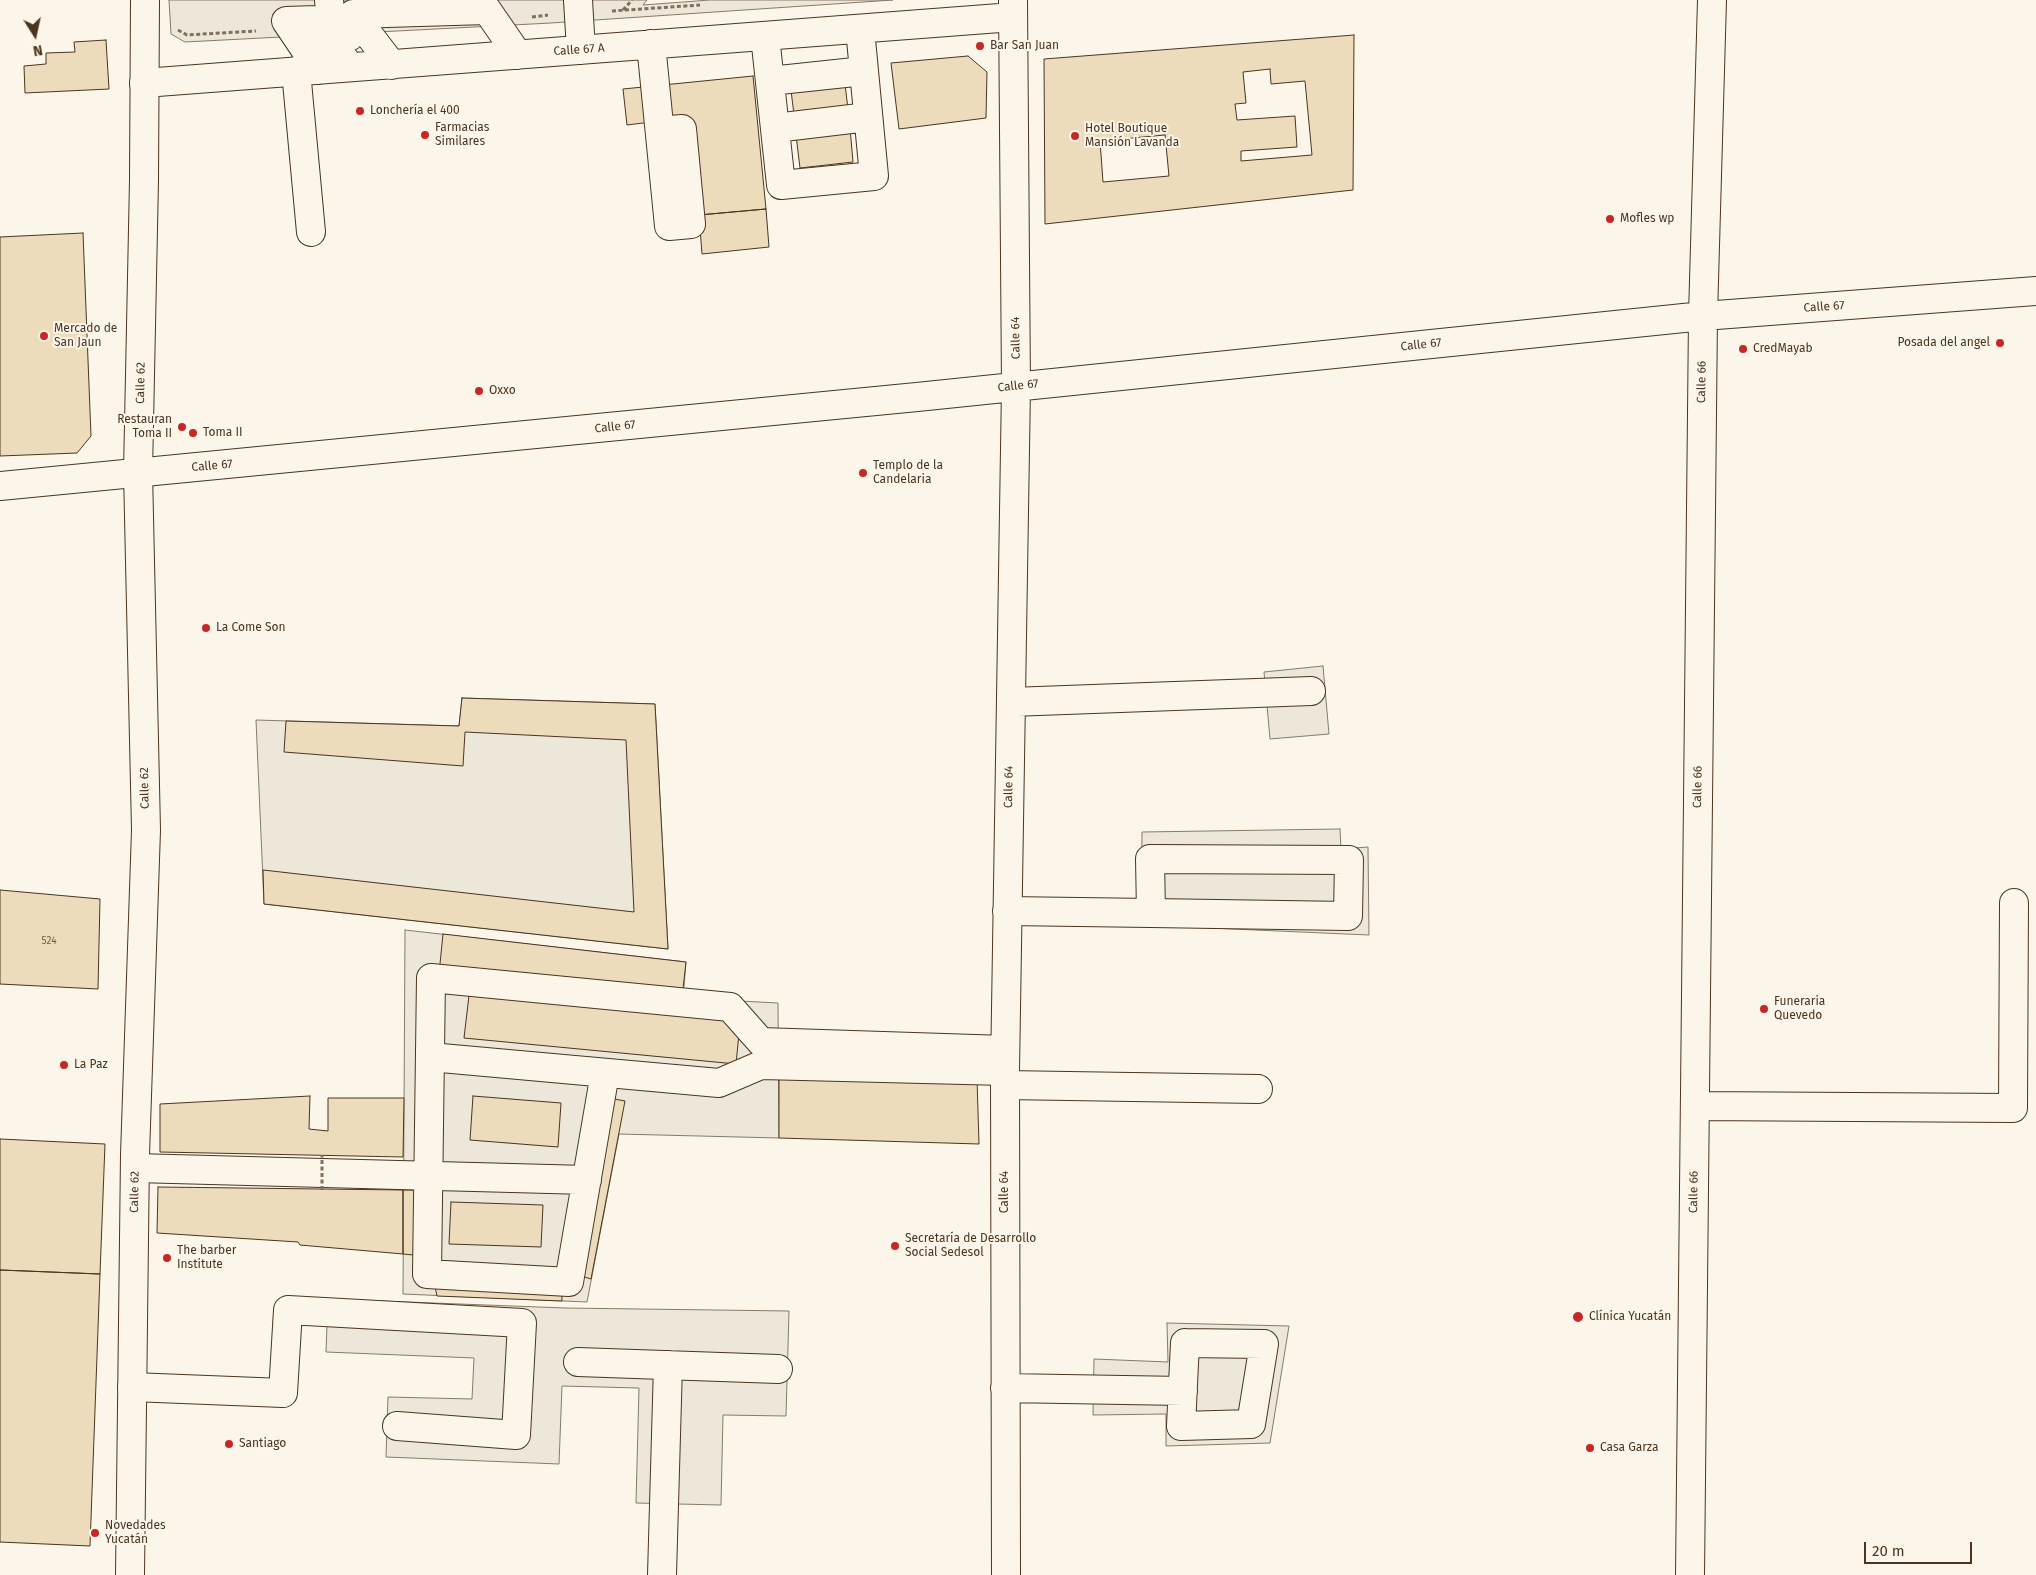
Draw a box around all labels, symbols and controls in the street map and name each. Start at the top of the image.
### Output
north arrow [10,10,60,60]
place label: Bar San Juan [990,39,1059,53]
marker: Bar San Juan [974,40,986,52]
text: N [32,41,44,59]
street label: Calle 67 A [553,41,605,59]
place label: Lonchería el 400 [370,104,460,118]
marker: Lonchería el 400 [354,105,366,117]
place label: Farmacias Similares [435,121,489,149]
place label: Hotel Boutique Mansión Lavanda [1085,122,1179,150]
marker: Farmacias Similares [419,129,431,141]
marker: Hotel Boutique Mansión Lavanda [1069,130,1081,142]
place label: Mofles wp [1620,212,1674,226]
marker: Mofles wp [1604,213,1616,225]
street label: Calle 67 [1803,298,1845,316]
street label: Calle 64 [1008,317,1024,359]
place label: Mercado de San Jaun [54,322,117,350]
marker: Mercado de San Jaun [38,330,50,342]
street label: Calle 67 [1400,336,1442,354]
place label: Posada del angel [1897,336,1990,350]
marker: Posada del angel [1994,337,2006,349]
place label: CredMayab [1753,342,1813,356]
marker: CredMayab [1737,343,1749,355]
street label: Calle 66 [1694,361,1710,403]
street label: Calle 62 [133,362,149,404]
street label: Calle 67 [997,377,1039,395]
place label: Oxxo [489,384,516,398]
marker: Oxxo [473,385,485,397]
place label: Restauran Toma II [117,413,172,441]
street label: Calle 67 [594,418,636,436]
marker: Restauran Toma II [176,421,188,433]
place label: Toma II [203,426,243,440]
marker: Toma II [187,427,199,439]
street label: Calle 67 [191,457,233,475]
place label: Templo de la Candelaria [873,459,943,487]
marker: Templo de la Candelaria [857,467,869,479]
place label: La Come Son [216,621,286,635]
marker: La Come Son [200,622,212,634]
street label: Calle 64 [1001,766,1017,808]
street label: Calle 66 [1690,766,1706,808]
street label: Calle 62 [137,767,153,809]
house number: 524 [42,935,56,947]
place label: Funeraria Quevedo [1774,995,1825,1023]
marker: Funeraria Quevedo [1758,1003,1770,1015]
place label: La Paz [74,1058,108,1072]
marker: La Paz [58,1059,70,1071]
street label: Calle 62 [127,1171,143,1213]
street label: Calle 64 [998,1171,1012,1213]
street label: Calle 66 [1686,1171,1702,1213]
place label: Secretaría de Desarrollo Social Sedesol [905,1232,1036,1260]
marker: Secretaría de Desarrollo Social Sedesol [889,1240,901,1252]
place label: The barber Institute [177,1244,236,1272]
marker: The barber Institute [161,1252,173,1264]
marker: Clínica Yucatán [1571,1310,1585,1324]
place label: Clínica Yucatán [1589,1310,1671,1324]
place label: Santiago [239,1437,286,1451]
marker: Santiago [223,1438,235,1450]
place label: Casa Garza [1600,1441,1658,1455]
marker: Casa Garza [1584,1442,1596,1454]
place label: Novedades Yucatán [105,1519,166,1547]
marker: Novedades Yucatán [89,1527,101,1539]
scale bar [1866,1532,1974,1564]
text: 20 m [1872,1542,1905,1560]

